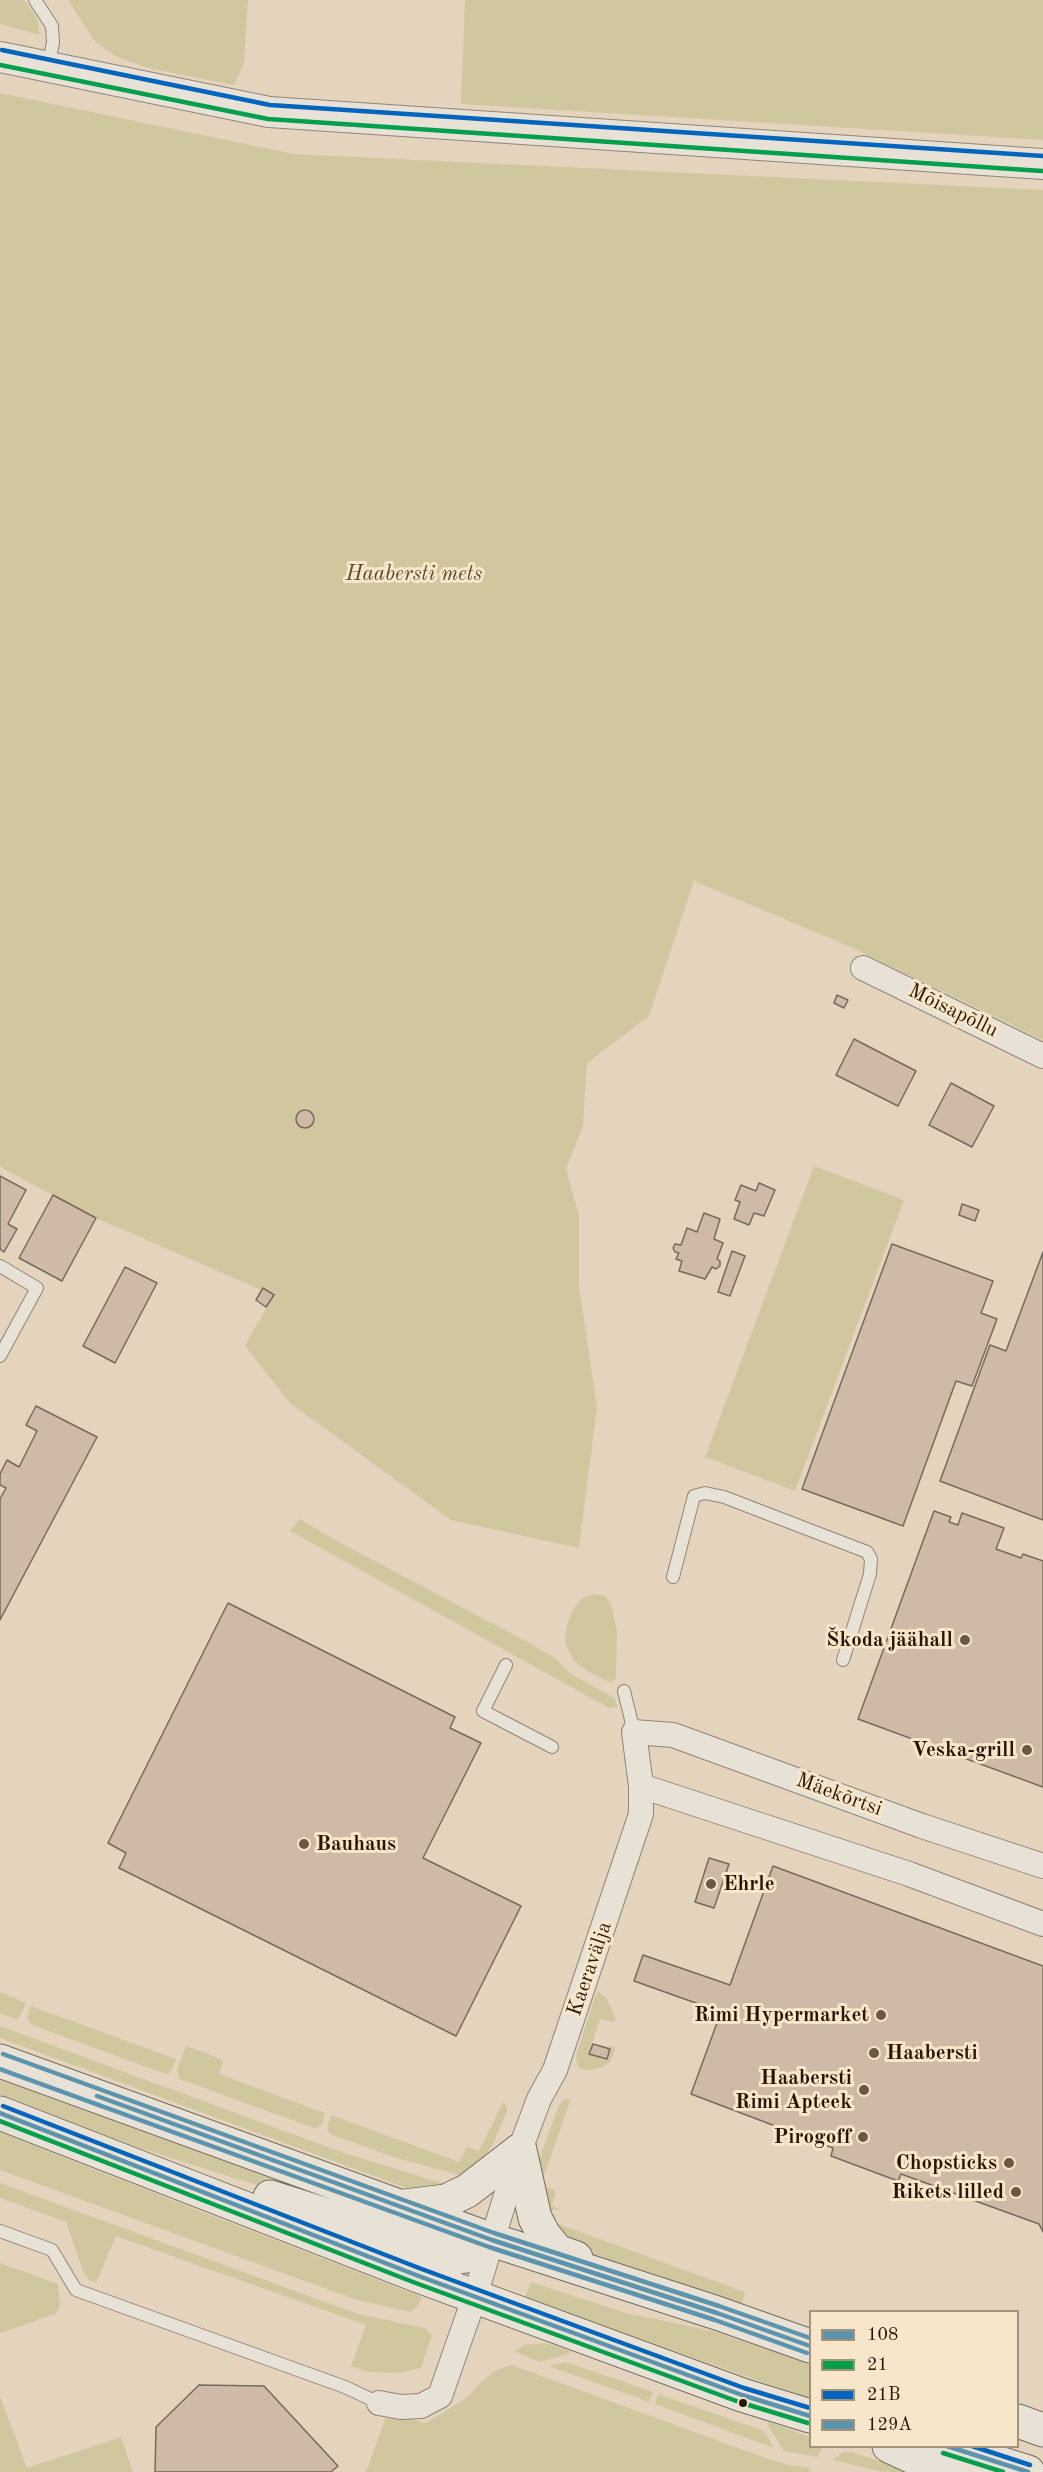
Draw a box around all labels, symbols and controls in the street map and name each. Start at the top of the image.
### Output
park label: Haabersti mets [346,561,482,587]
street label: Mõisapõllu [904,978,1002,1044]
place label: Škoda jäähall [826,1627,953,1653]
marker: Škoda jäähall [958,1633,972,1647]
place label: Veska-grill [912,1737,1015,1763]
marker: Veska-grill [1020,1743,1034,1757]
street label: Mäekõrtsi [793,1768,885,1822]
place label: Bauhaus [316,1831,396,1857]
marker: Bauhaus [297,1837,311,1851]
place label: Ehrle [723,1871,775,1897]
marker: Ehrle [704,1877,718,1891]
street label: Kaeravälja [562,1918,618,2020]
place label: Rimi Hypermarket [694,2002,869,2028]
marker: Rimi Hypermarket [874,2008,888,2022]
place label: Haabersti [886,2040,978,2066]
marker: Haabersti [867,2046,881,2060]
place label: Haabersti Rimi Apteek [735,2065,852,2115]
marker: Haabersti Rimi Apteek [857,2083,871,2097]
place label: Pirogoff [773,2124,851,2150]
marker: Pirogoff [856,2130,870,2144]
place label: Chopsticks [896,2150,997,2176]
marker: Chopsticks [1002,2156,1016,2170]
place label: Rikets lilled [891,2179,1004,2205]
marker: Rikets lilled [1009,2185,1023,2199]
legend [809,2310,1019,2448]
text: 108 [867,2326,898,2344]
text: 21 [867,2356,888,2374]
text: 21B [867,2386,900,2404]
unlabelled marker [737,2397,749,2409]
text: 129A [867,2416,912,2434]

